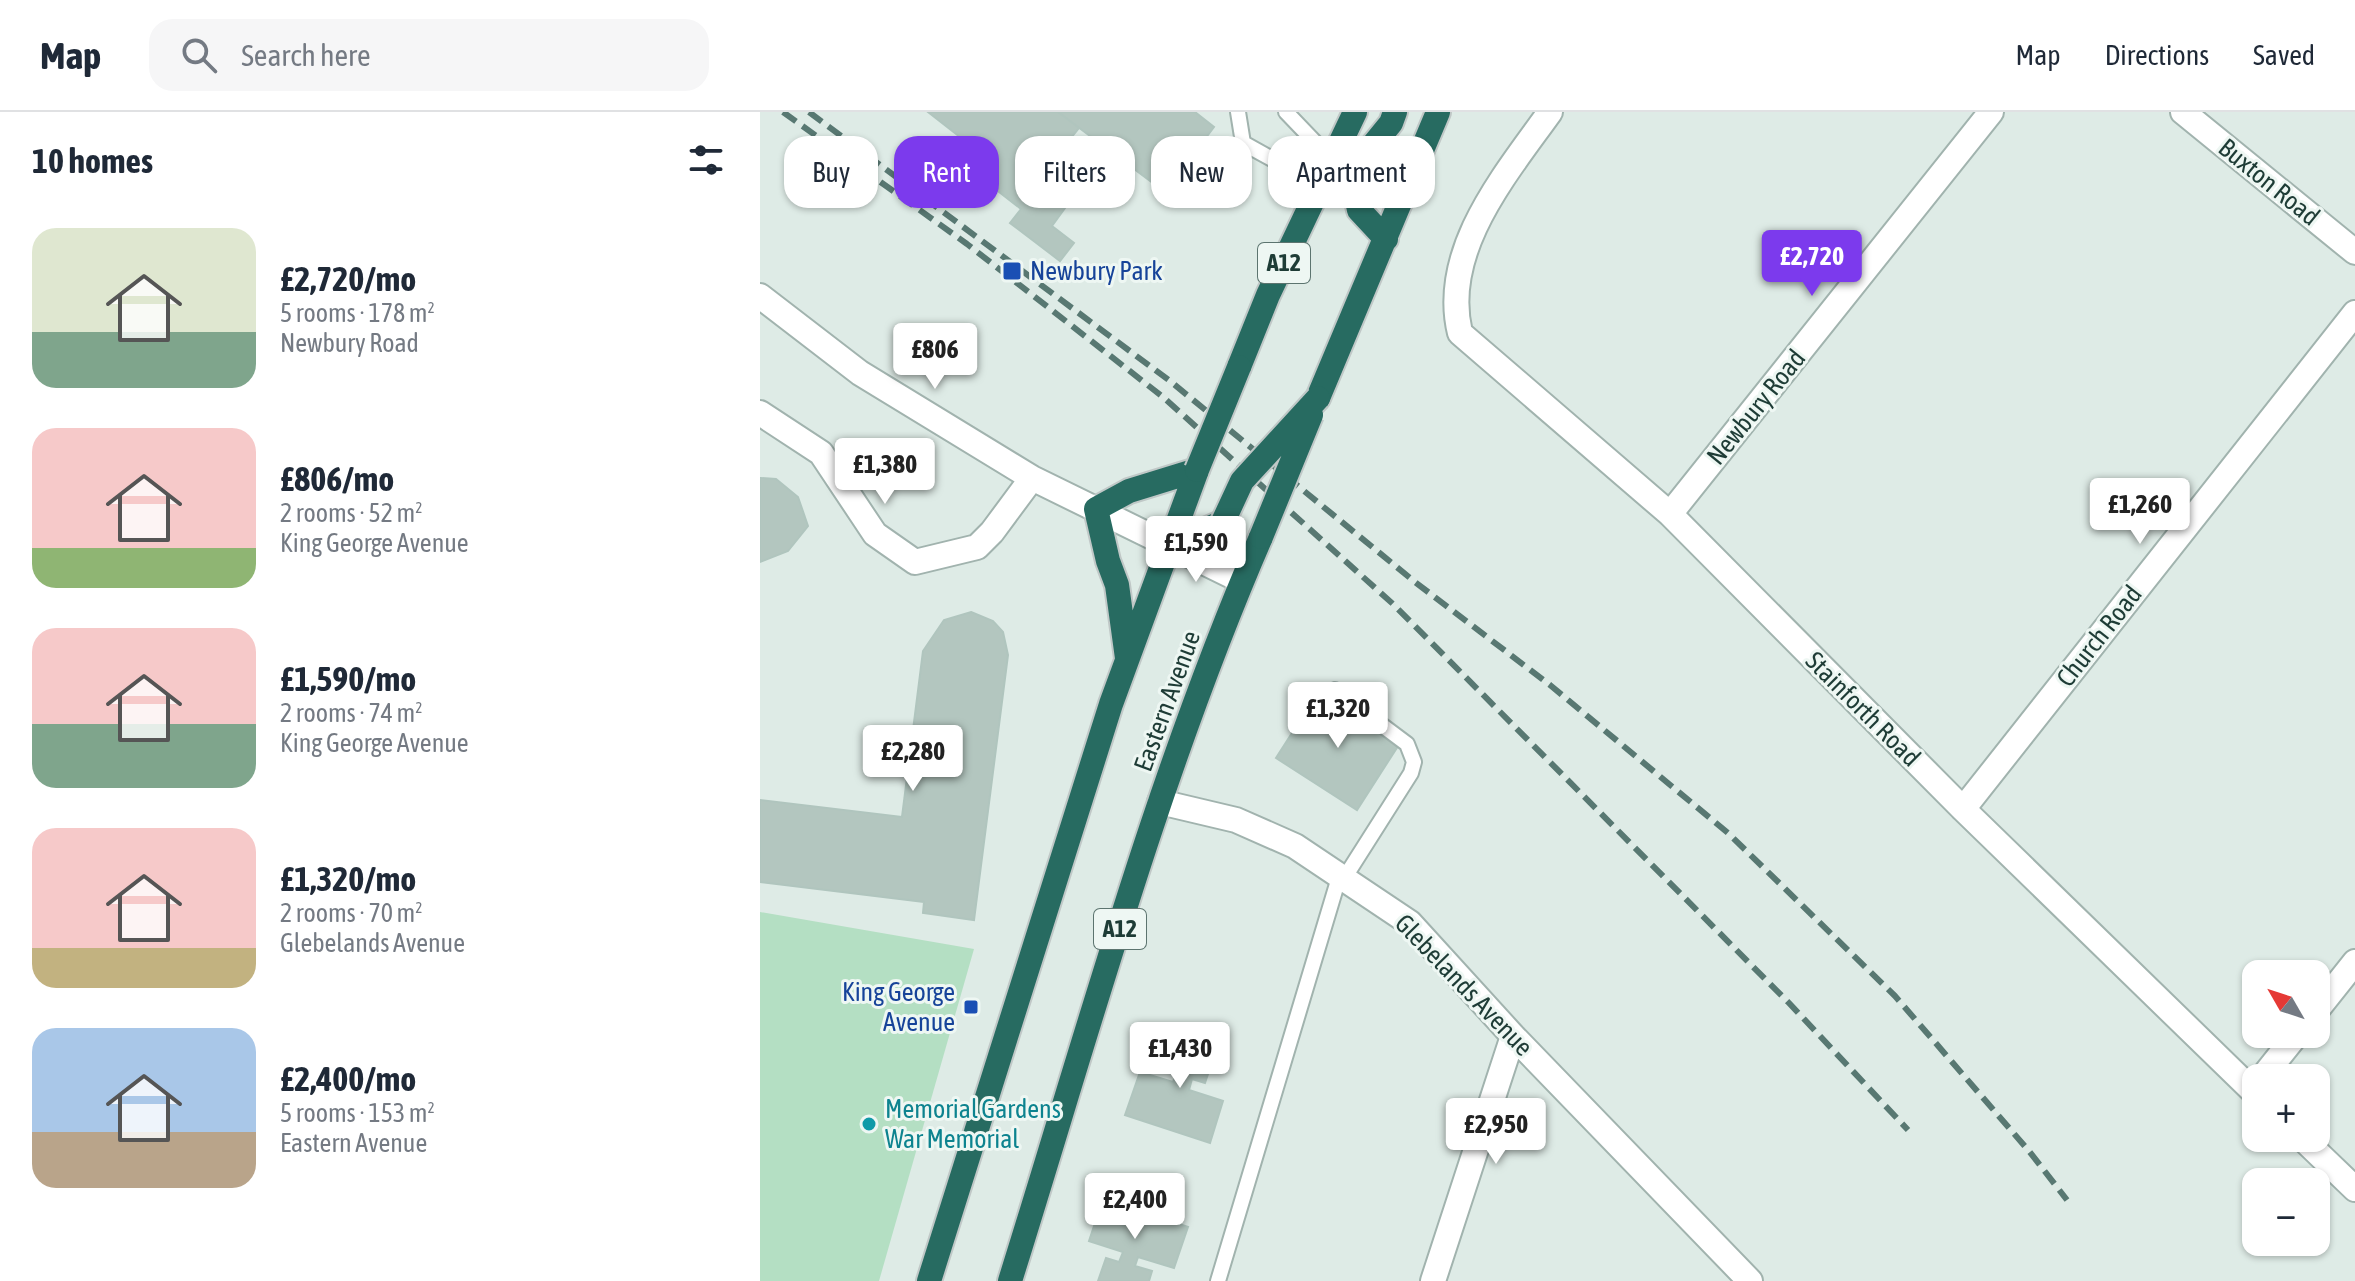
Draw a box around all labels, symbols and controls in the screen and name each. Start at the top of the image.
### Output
search box [149,19,709,91]
icon: search [177,33,221,77]
text: Map [40,34,101,77]
text: Search here [241,38,371,72]
text: Map [2016,39,2061,71]
text: Directions [2105,39,2209,71]
text: Saved [2253,39,2315,71]
street label: Buxton Road [2213,132,2325,232]
chip: Buy [784,136,878,208]
chip: Rent [894,136,999,208]
chip: Filters [1015,136,1135,208]
chip: New [1151,136,1252,208]
chip: Apartment [1268,136,1435,208]
icon: filters [684,138,728,182]
text: 10 homes [32,141,153,180]
pin: £2,720 [1747,230,1877,298]
text: £2,720 [1780,241,1844,271]
road number: A12 [1258,243,1310,283]
place label: Newbury Park [1030,256,1163,286]
text: £2,720/mo [280,259,416,298]
icon: home [96,260,192,356]
marker: Newbury Park [1001,260,1023,282]
text: 5 rooms · 178 m² [280,298,435,328]
pin: £806 [888,323,982,391]
text: Newbury Road [280,328,419,358]
text: £806 [911,334,959,364]
street label: Newbury Road [1701,344,1811,470]
pin: £1,380 [820,438,950,506]
text: £1,380 [853,449,917,479]
text: £806/mo [280,459,394,498]
icon: home [96,460,192,556]
pin: £1,260 [2075,478,2205,546]
text: £1,260 [2108,489,2172,519]
text: 2 rooms · 52 m² [280,498,422,528]
pin: £1,590 [1131,516,1261,584]
text: £1,590 [1164,527,1228,557]
text: King George Avenue [280,528,469,558]
street label: Church Road [2050,579,2148,693]
street label: Eastern Avenue [1128,627,1206,775]
street label: Stainforth Road [1800,646,1926,772]
text: £1,590/mo [280,659,416,698]
icon: home [96,660,192,756]
pin: £1,320 [1273,682,1403,750]
text: £1,320 [1306,693,1370,723]
text: 2 rooms · 74 m² [280,698,422,728]
pin: £2,280 [848,725,978,793]
text: King George Avenue [280,728,469,758]
text: £2,280 [881,736,945,766]
text: £1,320/mo [280,859,416,898]
icon: home [96,860,192,956]
text: 2 rooms · 70 m² [280,898,422,928]
street label: Glebelands Avenue [1389,908,1539,1062]
road number: A12 [1094,909,1146,949]
text: Glebelands Avenue [280,928,465,958]
north arrow [2242,960,2330,1048]
map controls [2242,960,2330,1256]
place label: King George Avenue [842,977,955,1037]
marker: King George Avenue [962,998,980,1016]
pin: £1,430 [1115,1022,1245,1090]
text: £1,430 [1148,1033,1212,1063]
text: £2,400/mo [280,1059,416,1098]
icon: home [96,1060,192,1156]
button: + [2242,1064,2330,1152]
place label: Memorial Gardens War Memorial [885,1094,1061,1154]
text: 5 rooms · 153 m² [280,1098,435,1128]
pin: £2,950 [1431,1098,1561,1166]
text: £2,950 [1464,1109,1528,1139]
marker: Memorial Gardens War Memorial [860,1115,878,1133]
text: Eastern Avenue [280,1128,427,1158]
button: − [2242,1168,2330,1256]
pin: £2,400 [1070,1173,1200,1241]
text: £2,400 [1103,1184,1167,1214]

